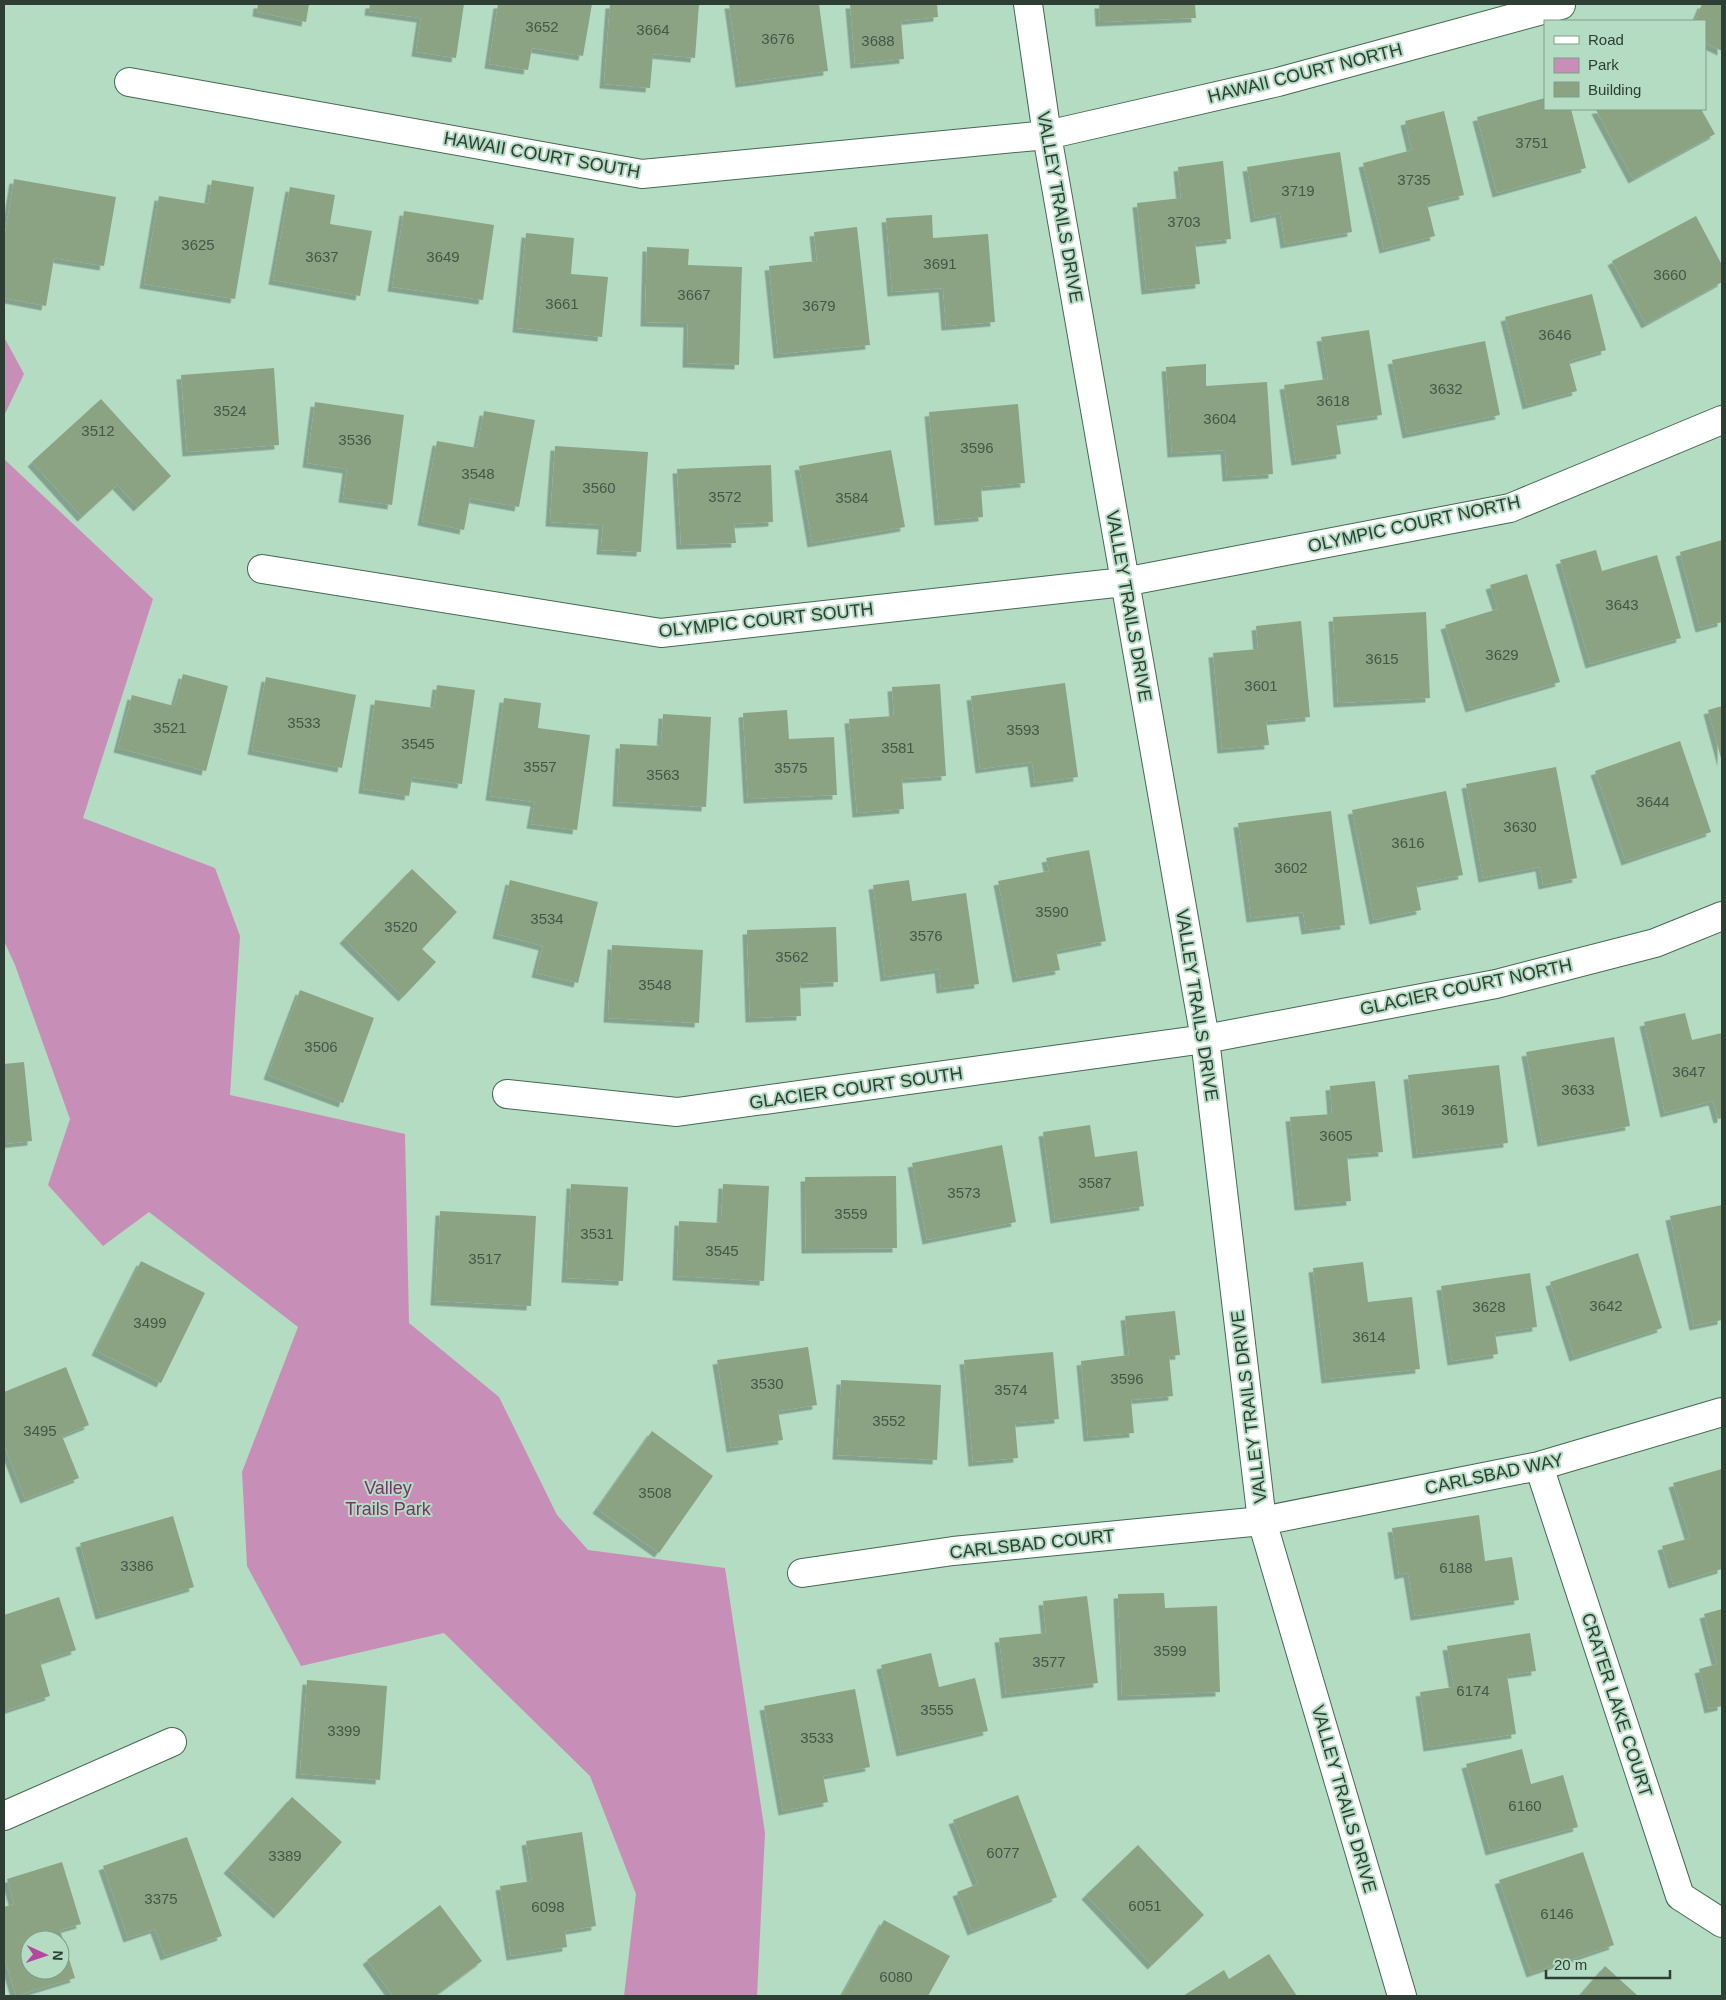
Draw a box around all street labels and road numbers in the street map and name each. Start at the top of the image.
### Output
street label: HAWAII COURT NORTH [1206,39,1404,107]
street label: VALLEY TRAILS DRIVE [1033,110,1087,304]
street label: HAWAII COURT SOUTH [442,128,642,182]
street label: OLYMPIC COURT NORTH [1306,492,1522,556]
street label: VALLEY TRAILS DRIVE [1102,509,1156,703]
street label: OLYMPIC COURT SOUTH [658,599,874,641]
street label: VALLEY TRAILS DRIVE [1172,908,1222,1102]
street label: GLACIER COURT NORTH [1358,955,1574,1019]
street label: GLACIER COURT SOUTH [748,1063,964,1113]
street label: VALLEY TRAILS DRIVE [1227,1309,1271,1505]
street label: CARLSBAD WAY [1423,1450,1565,1498]
street label: CARLSBAD COURT [949,1525,1115,1563]
street label: CRATER LAKE COURT [1578,1610,1656,1800]
street label: VALLEY TRAILS DRIVE [1308,1703,1380,1895]

